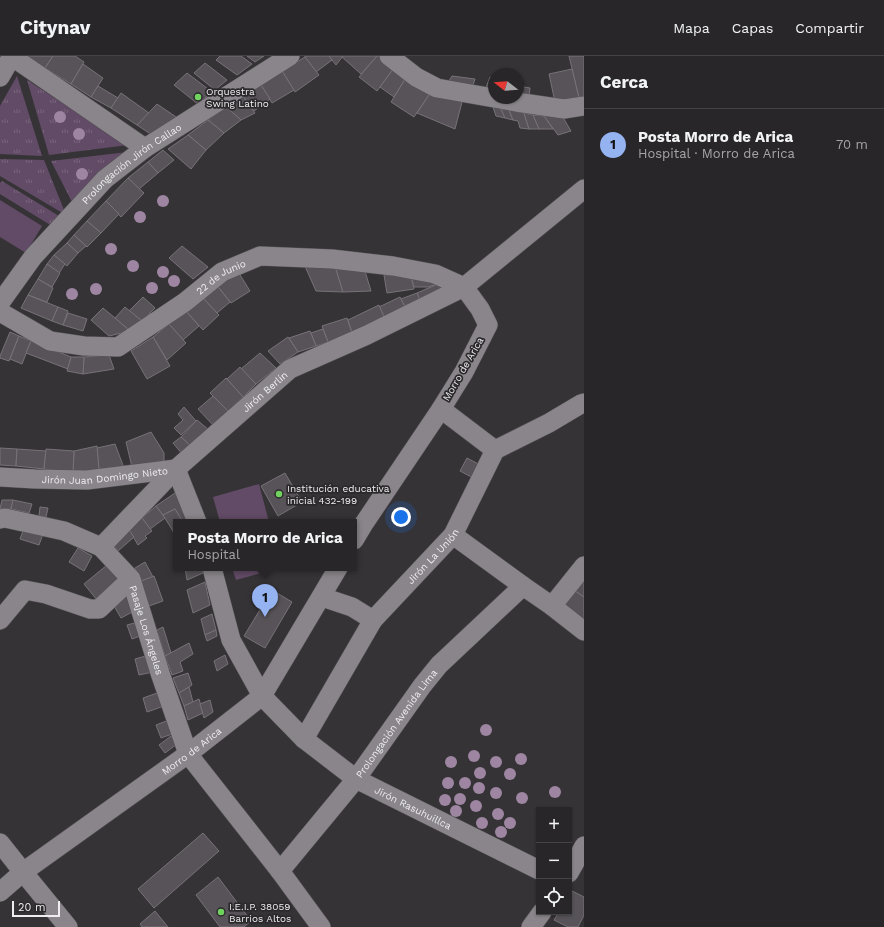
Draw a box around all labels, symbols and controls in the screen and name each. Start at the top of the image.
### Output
text: Citynav [20,16,91,39]
text: Mapa [673,20,710,36]
text: Capas [732,20,773,36]
text: Compartir [795,20,864,36]
north arrow [488,68,524,104]
text: Cerca [600,72,648,92]
place label: Orquestra Swing Latino [206,86,269,109]
marker: Orquestra Swing Latino [193,92,203,102]
street label: Prolongación Jirón Callao [79,121,183,206]
text: Posta Morro de Arica [638,128,793,146]
text: 1 [610,137,616,152]
text: 70 m [836,137,868,152]
text: Hospital · Morro de Arica [638,146,795,161]
street label: 22 de Junio [194,257,247,296]
street label: Morro de Arica [440,335,486,403]
street label: Jirón Berlín [240,369,289,414]
street label: Jirón Juan Domingo Nieto [41,465,168,486]
place label: Institución educativa inicial 432-199 [287,483,390,506]
marker: Institución educativa inicial 432-199 [274,489,284,499]
your location [391,507,411,527]
popup [173,519,357,571]
street label: Jirón La Unión [405,527,461,586]
text: Posta Morro de Arica [187,529,343,547]
text: Hospital [187,547,240,562]
street label: Pasaje Los Ángeles [128,584,166,676]
pin: 1 [252,584,278,617]
street label: Prolongación Avenida Lima [353,667,439,780]
street label: Morro de Arica [159,724,224,777]
street label: Jirón Rasuhuillca [373,784,454,831]
map controls [536,807,572,915]
button: + [536,807,572,843]
button: − [536,843,572,879]
button: locate [536,879,572,915]
scale bar [12,899,60,918]
text: 20 m [18,901,46,914]
place label: I.E.I.P. 38059 Barrios Altos [229,901,291,924]
marker: I.E.I.P. 38059 Barrios Altos [216,907,226,917]

